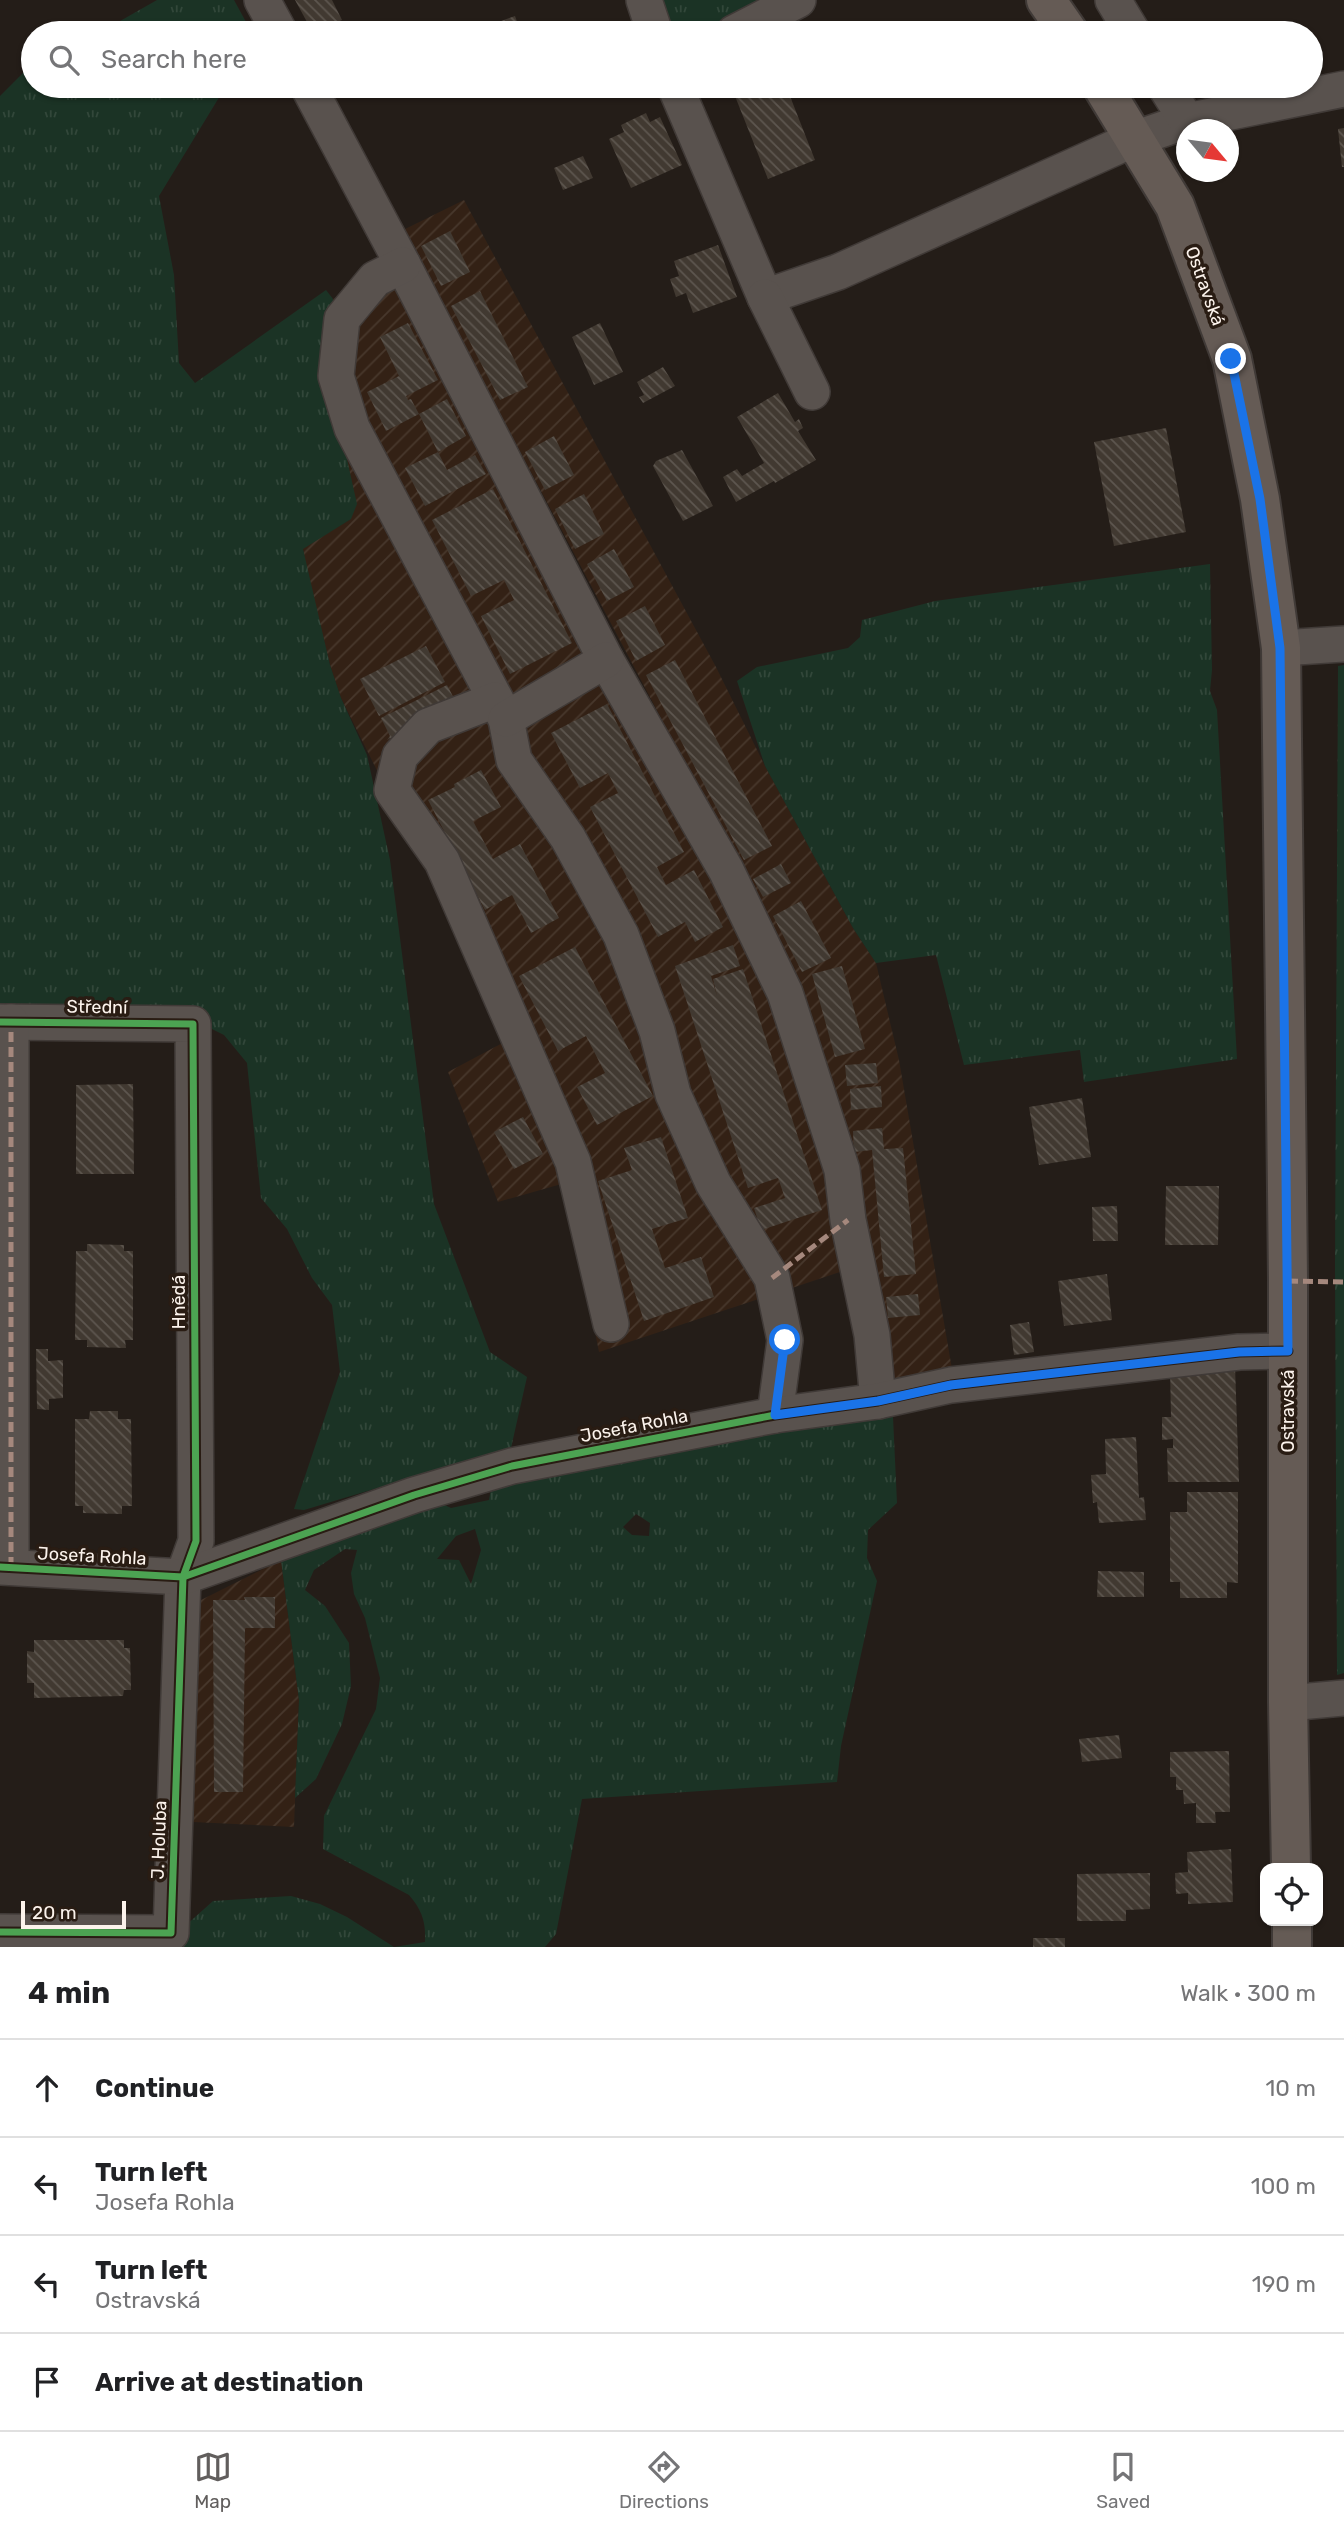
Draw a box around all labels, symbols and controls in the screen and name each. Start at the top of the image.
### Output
search box [21,21,1323,98]
icon: search [45,41,83,79]
text: Search here [101,44,247,75]
north arrow [1176,119,1239,182]
street label: Ostravská [1181,243,1229,329]
route end [1215,343,1246,374]
street label: Střední [66,995,129,1019]
street label: Hnědá [168,1275,190,1329]
route start [769,1324,800,1355]
street label: Ostravská [1277,1370,1299,1452]
street label: Josefa Rohla [578,1405,690,1447]
street label: Josefa Rohla [37,1542,147,1570]
street label: J. Holuba [147,1800,171,1880]
map controls [1260,1863,1323,1926]
button: locate [1260,1863,1323,1926]
scale bar [21,1898,126,1930]
text: 20 m [32,1901,77,1924]
text: 4 min [28,1975,110,2011]
text: Walk · 300 m [1180,1979,1316,2007]
icon: ahead [28,2069,66,2107]
text: Continue [95,2073,214,2104]
text: 10 m [1265,2074,1316,2102]
text: Turn left [95,2157,207,2188]
icon: left [28,2167,66,2205]
text: 100 m [1251,2172,1316,2200]
text: Josefa Rohla [95,2188,235,2216]
text: Turn left [95,2255,207,2286]
icon: left [28,2265,66,2303]
text: 190 m [1252,2270,1316,2298]
text: Ostravská [95,2286,201,2314]
icon: arrive [28,2363,66,2401]
text: Arrive at destination [95,2367,363,2398]
tab: Map [194,2448,232,2513]
tab: Directions [619,2448,709,2513]
tab: Saved [1096,2448,1150,2513]

